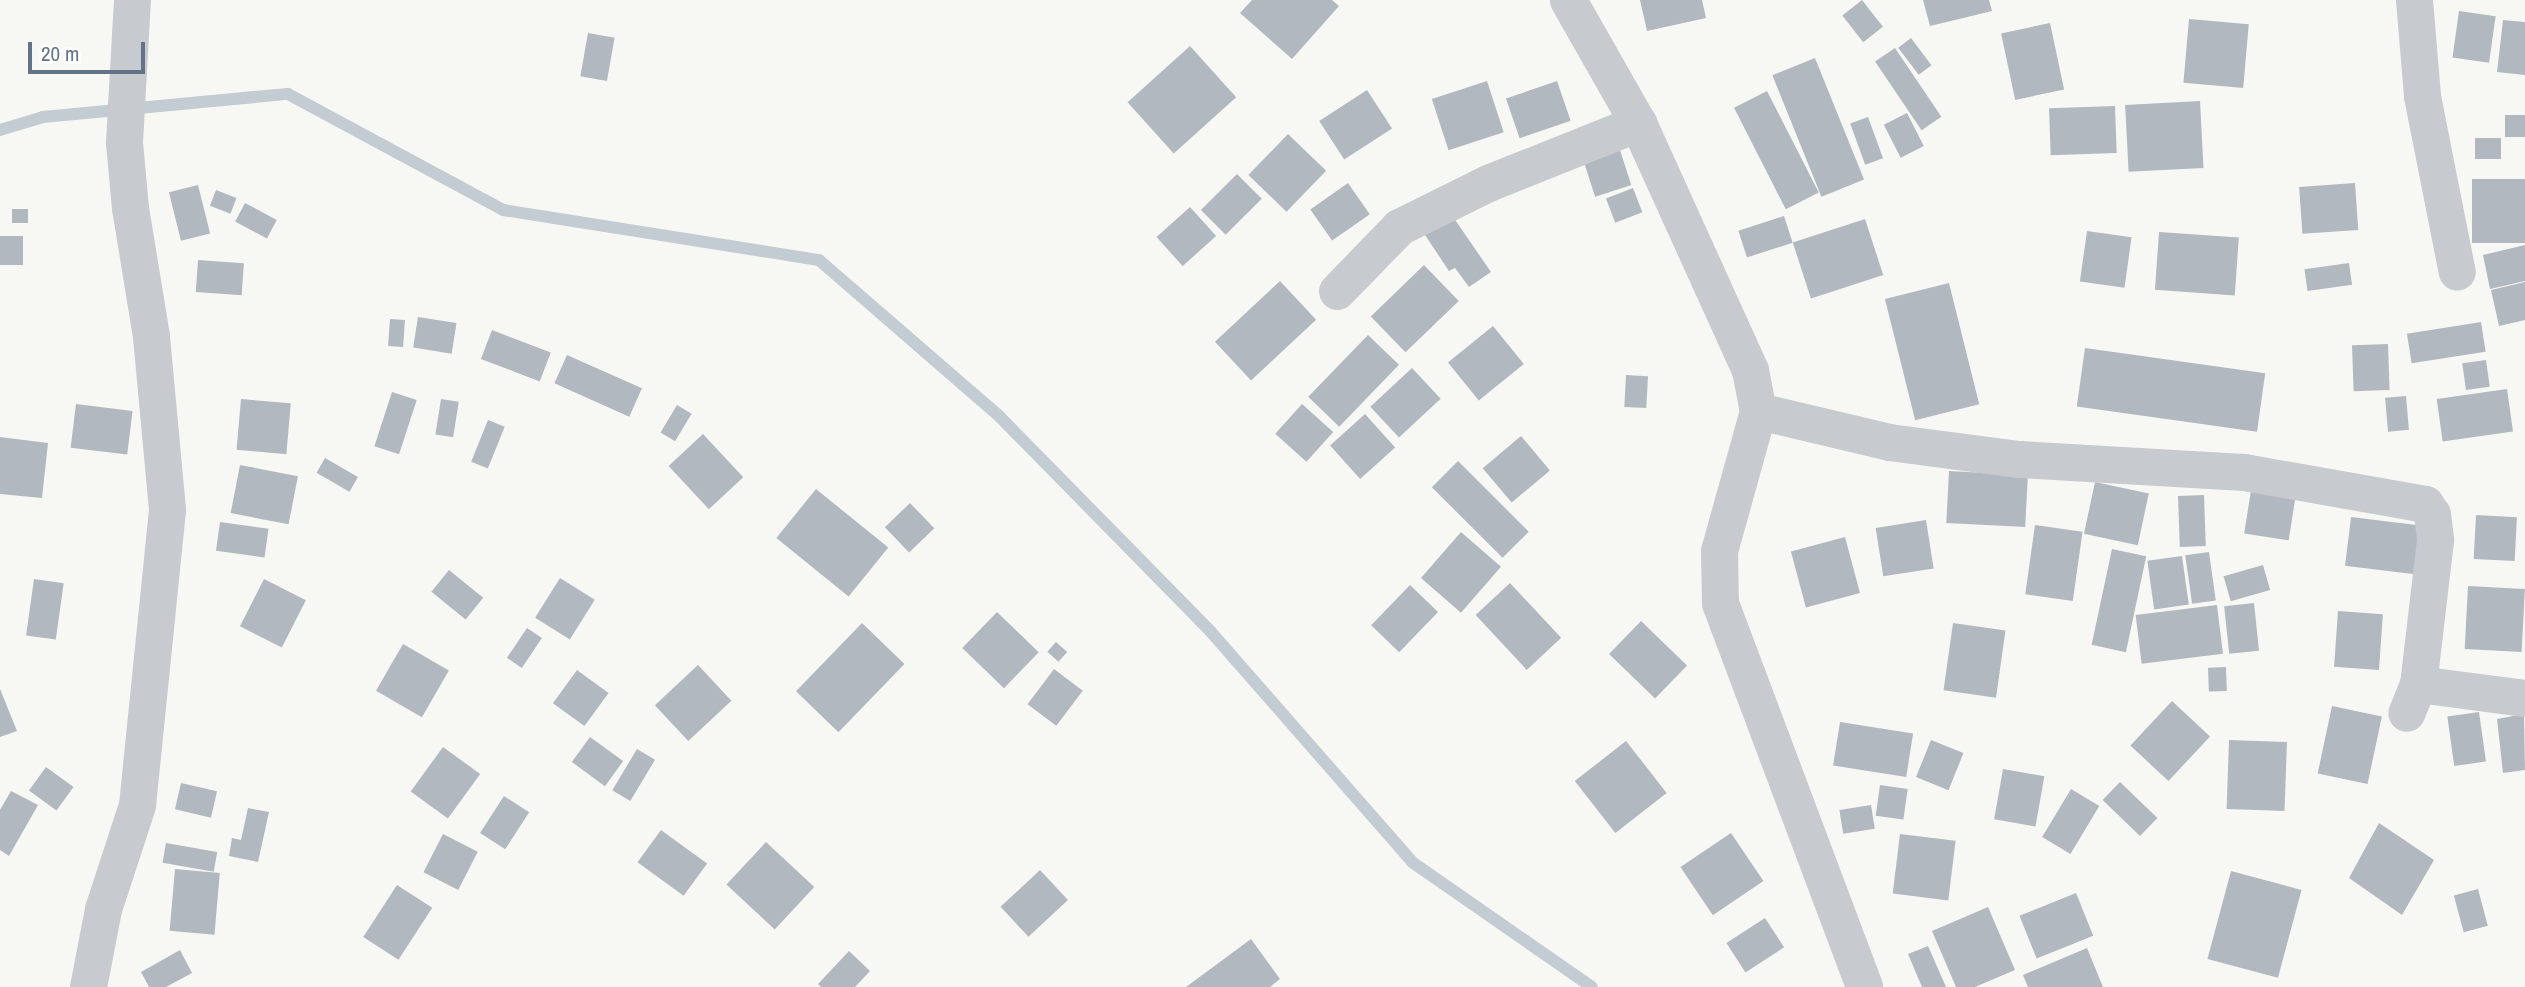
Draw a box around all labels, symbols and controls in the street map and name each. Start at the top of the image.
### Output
scale bar [32,28,149,72]
text: 20 m [41,39,79,68]

